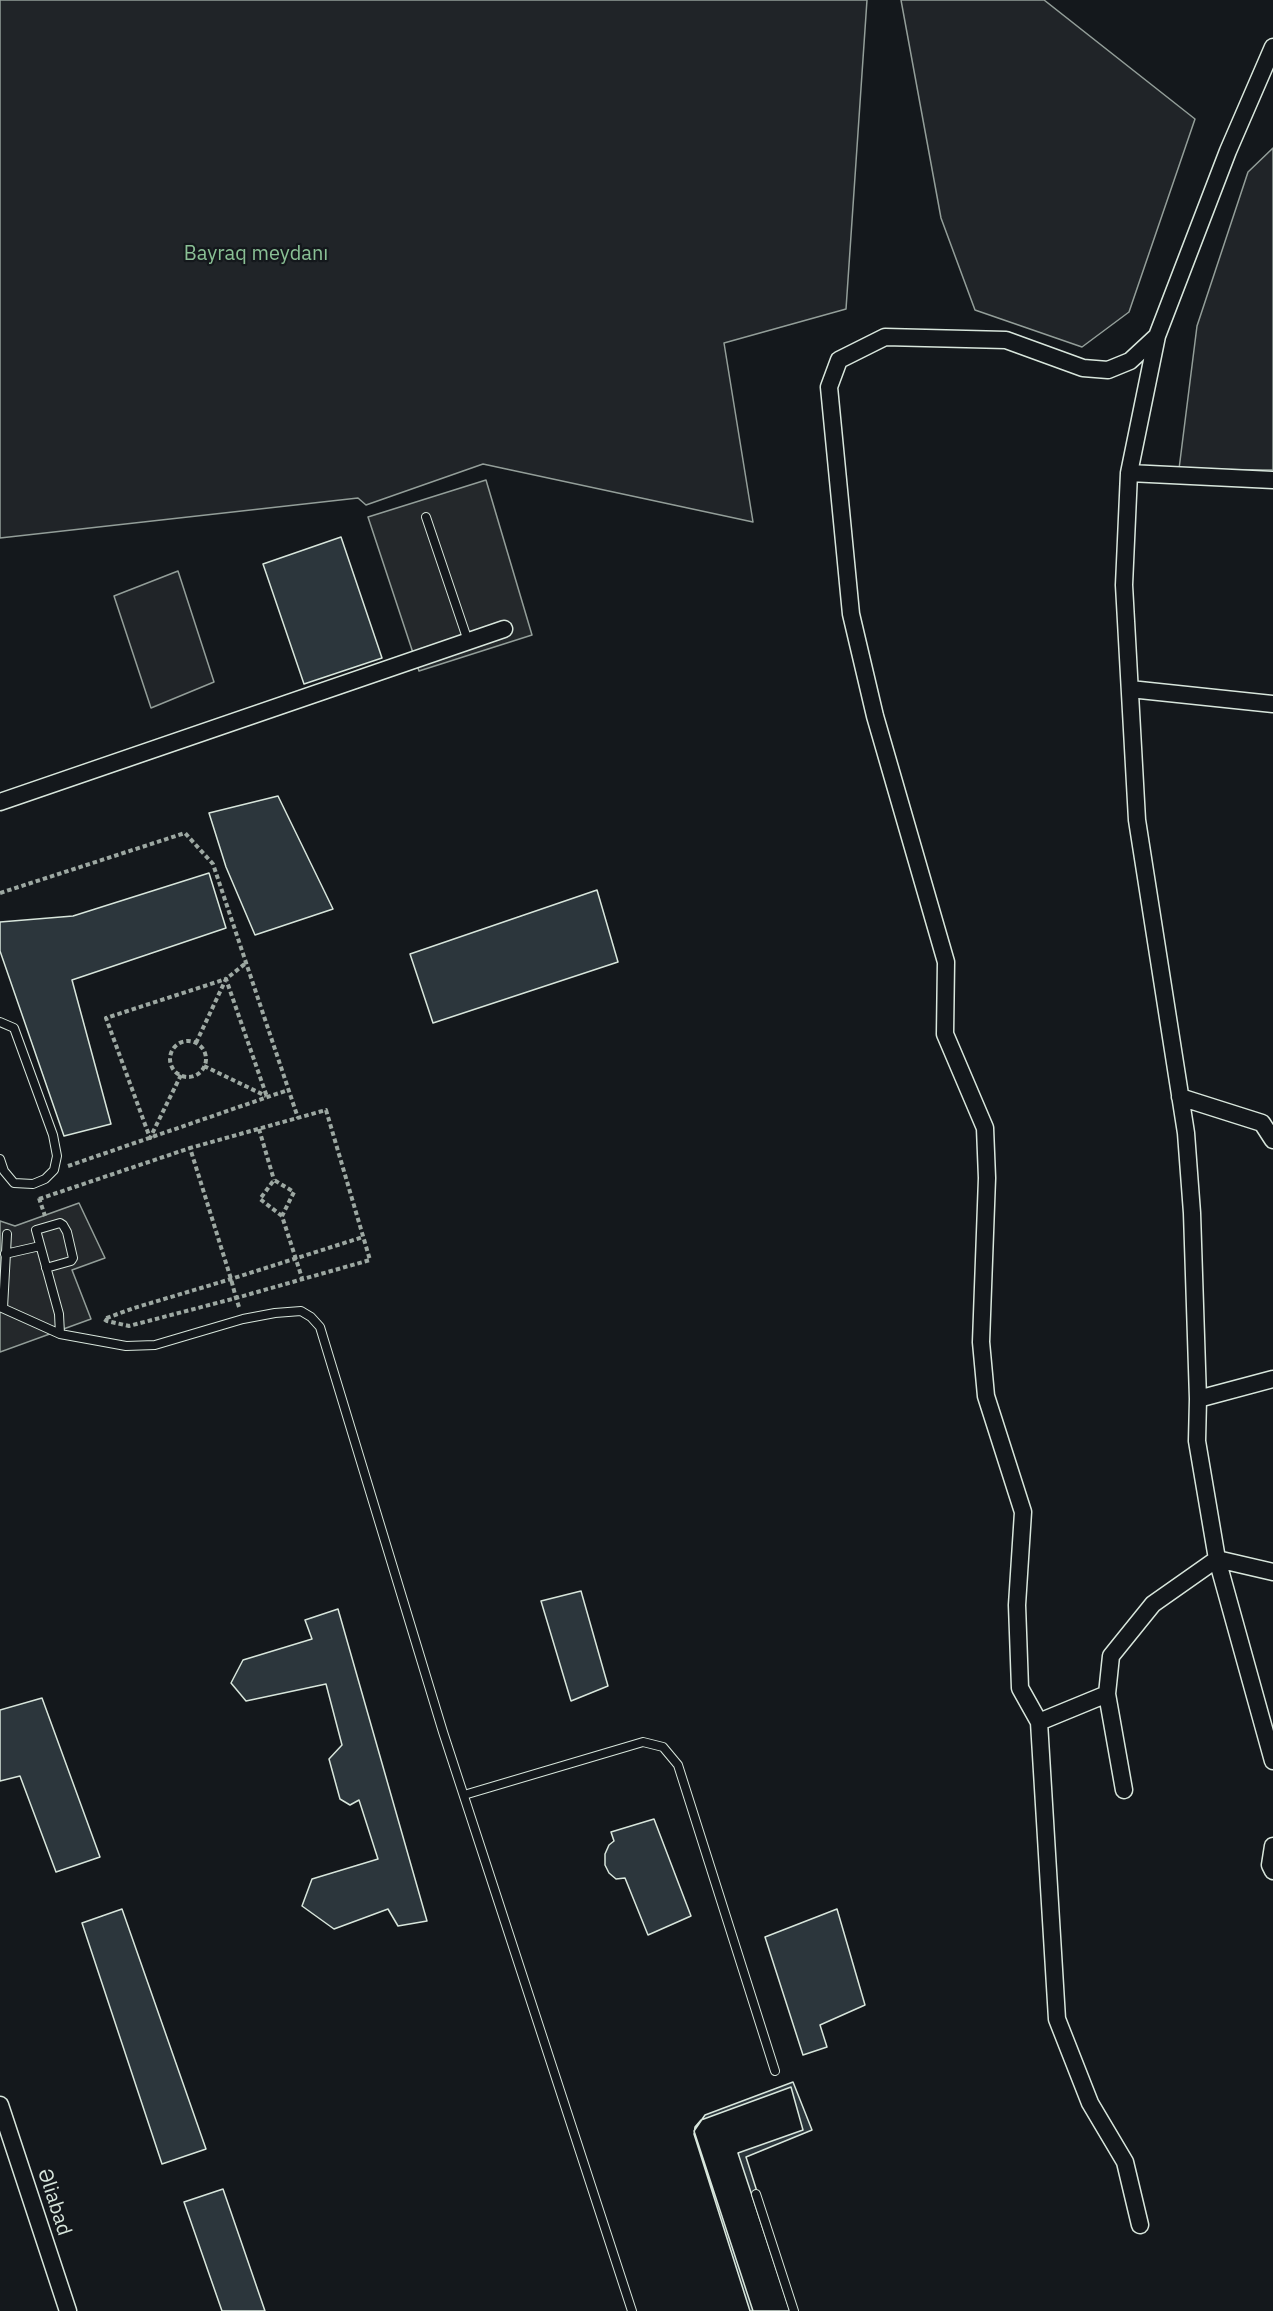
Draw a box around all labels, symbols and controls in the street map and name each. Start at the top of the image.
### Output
park label: Bayraq meydanı [184,242,328,266]
street label: Əliabad [32,2165,76,2239]

